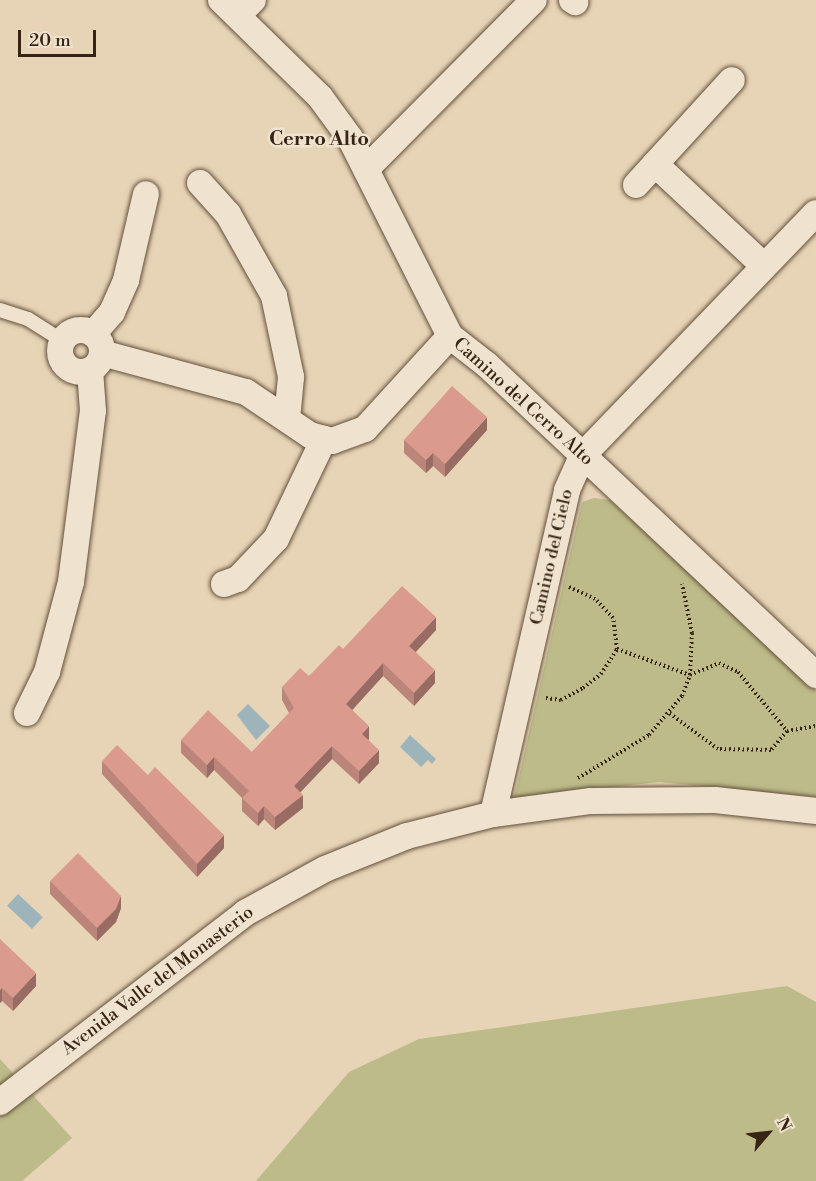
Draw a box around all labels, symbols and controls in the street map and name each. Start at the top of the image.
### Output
scale bar [21,18,99,56]
text: 20 m [29,29,71,52]
district label: Cerro Alto [269,127,369,151]
street label: Camino del Cerro Alto [449,333,597,471]
street label: Camino del Cielo [526,487,578,627]
street label: Avenida Valle del Monasterio [58,902,258,1060]
north arrow [738,1103,798,1163]
text: N [772,1114,796,1135]

